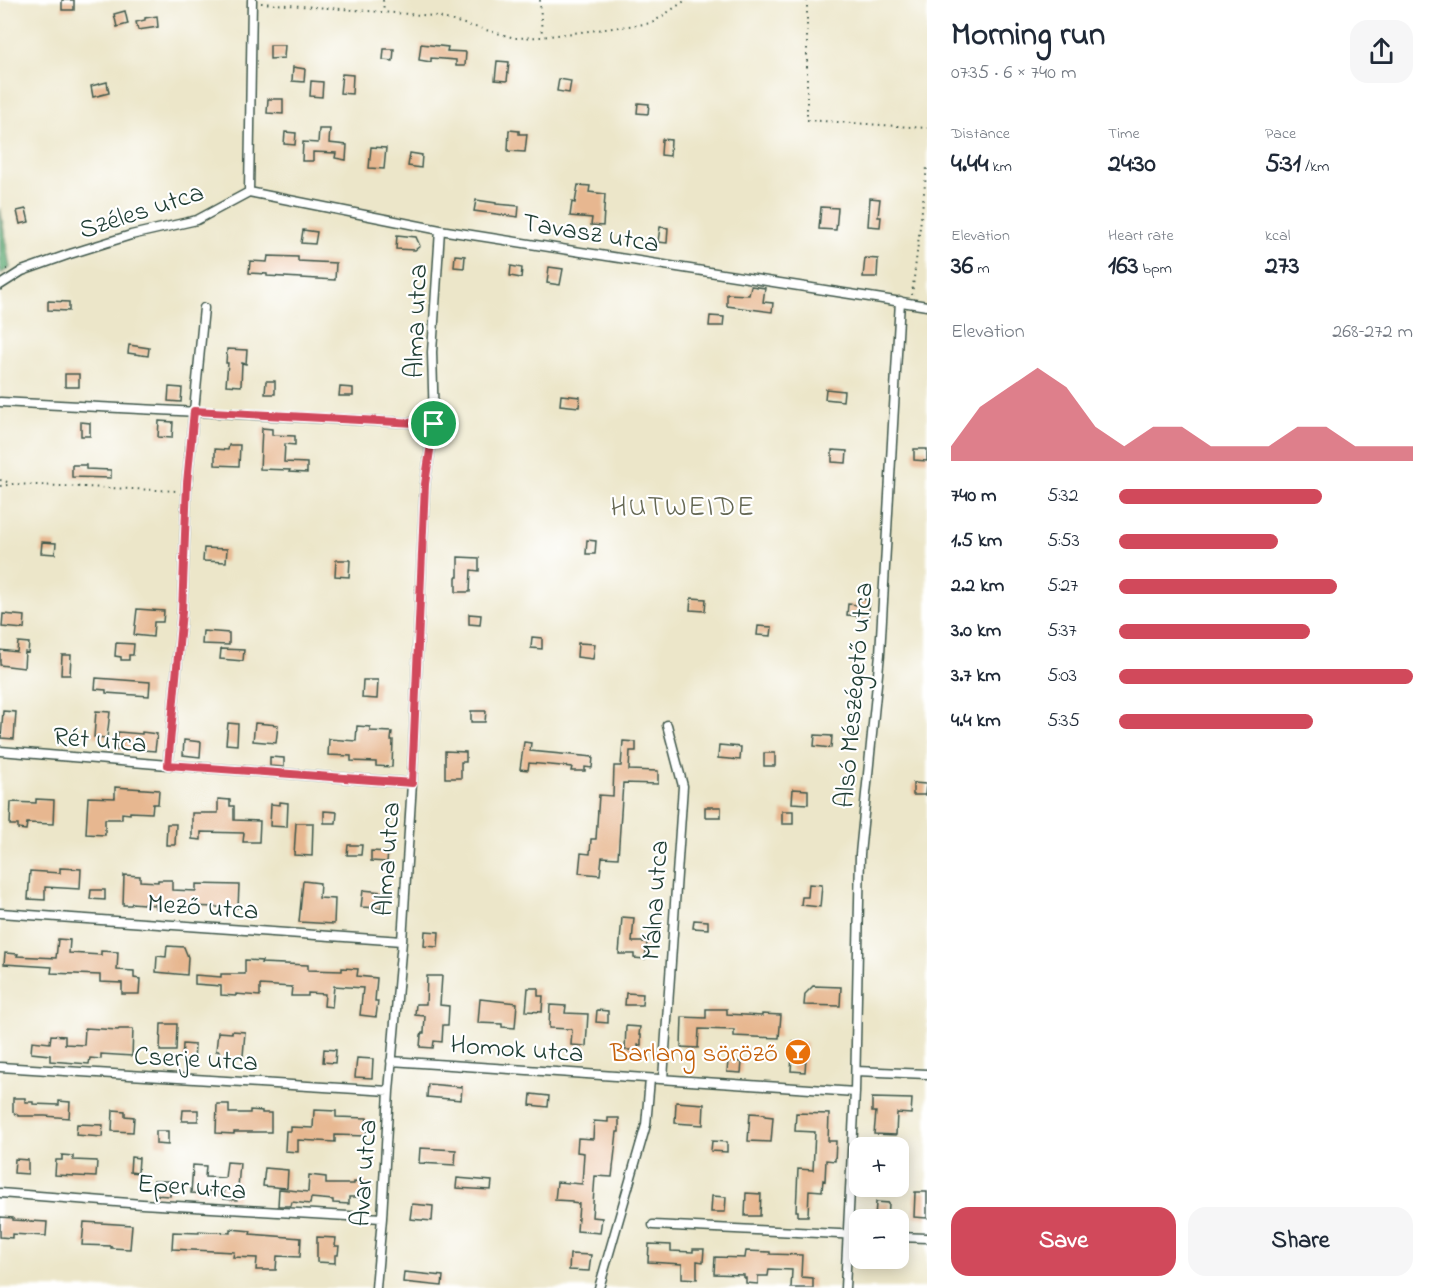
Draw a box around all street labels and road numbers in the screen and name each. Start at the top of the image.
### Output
street label: Széles utca [74,174,209,251]
street label: Tavasz utca [519,204,662,265]
street label: Alma utca [396,263,439,379]
street label: Alsó Mészégető utca [826,581,885,810]
street label: Rét utca [51,718,148,765]
street label: Alma utca [365,801,412,918]
street label: Málna utca [633,839,680,962]
street label: Mező utca [146,885,260,932]
street label: Homok utca [449,1026,585,1075]
street label: Cserje utca [133,1038,259,1083]
street label: Avar utca [342,1118,389,1228]
street label: Eper utca [136,1165,248,1212]

